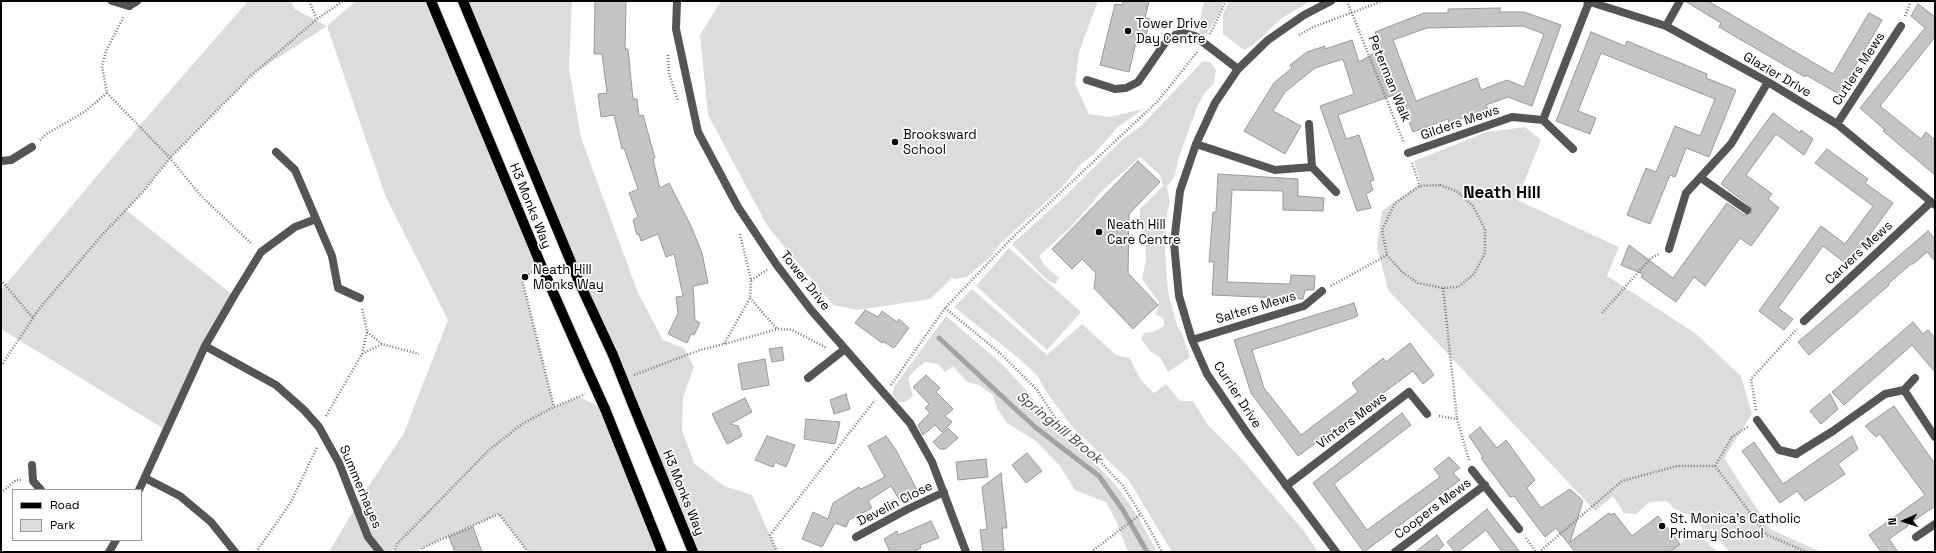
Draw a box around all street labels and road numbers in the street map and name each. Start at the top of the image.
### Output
street label: Cutlers Mews [1830,29,1888,109]
street label: Peterman Walk [1364,33,1414,125]
street label: Glazier Drive [1740,49,1814,101]
street label: Gilders Mews [1419,102,1501,144]
street label: H3 Monks Way [506,161,554,251]
street label: Carvers Mews [1822,218,1896,288]
street label: Tower Drive [777,248,833,314]
street label: Salters Mews [1214,288,1298,328]
street label: Currier Drive [1210,359,1264,431]
street label: Vinters Mews [1314,390,1390,452]
street label: Summerhayes [335,443,385,531]
street label: H3 Monks Way [659,448,707,538]
street label: Coopers Mews [1392,475,1474,543]
street label: Develin Close [855,478,935,530]

